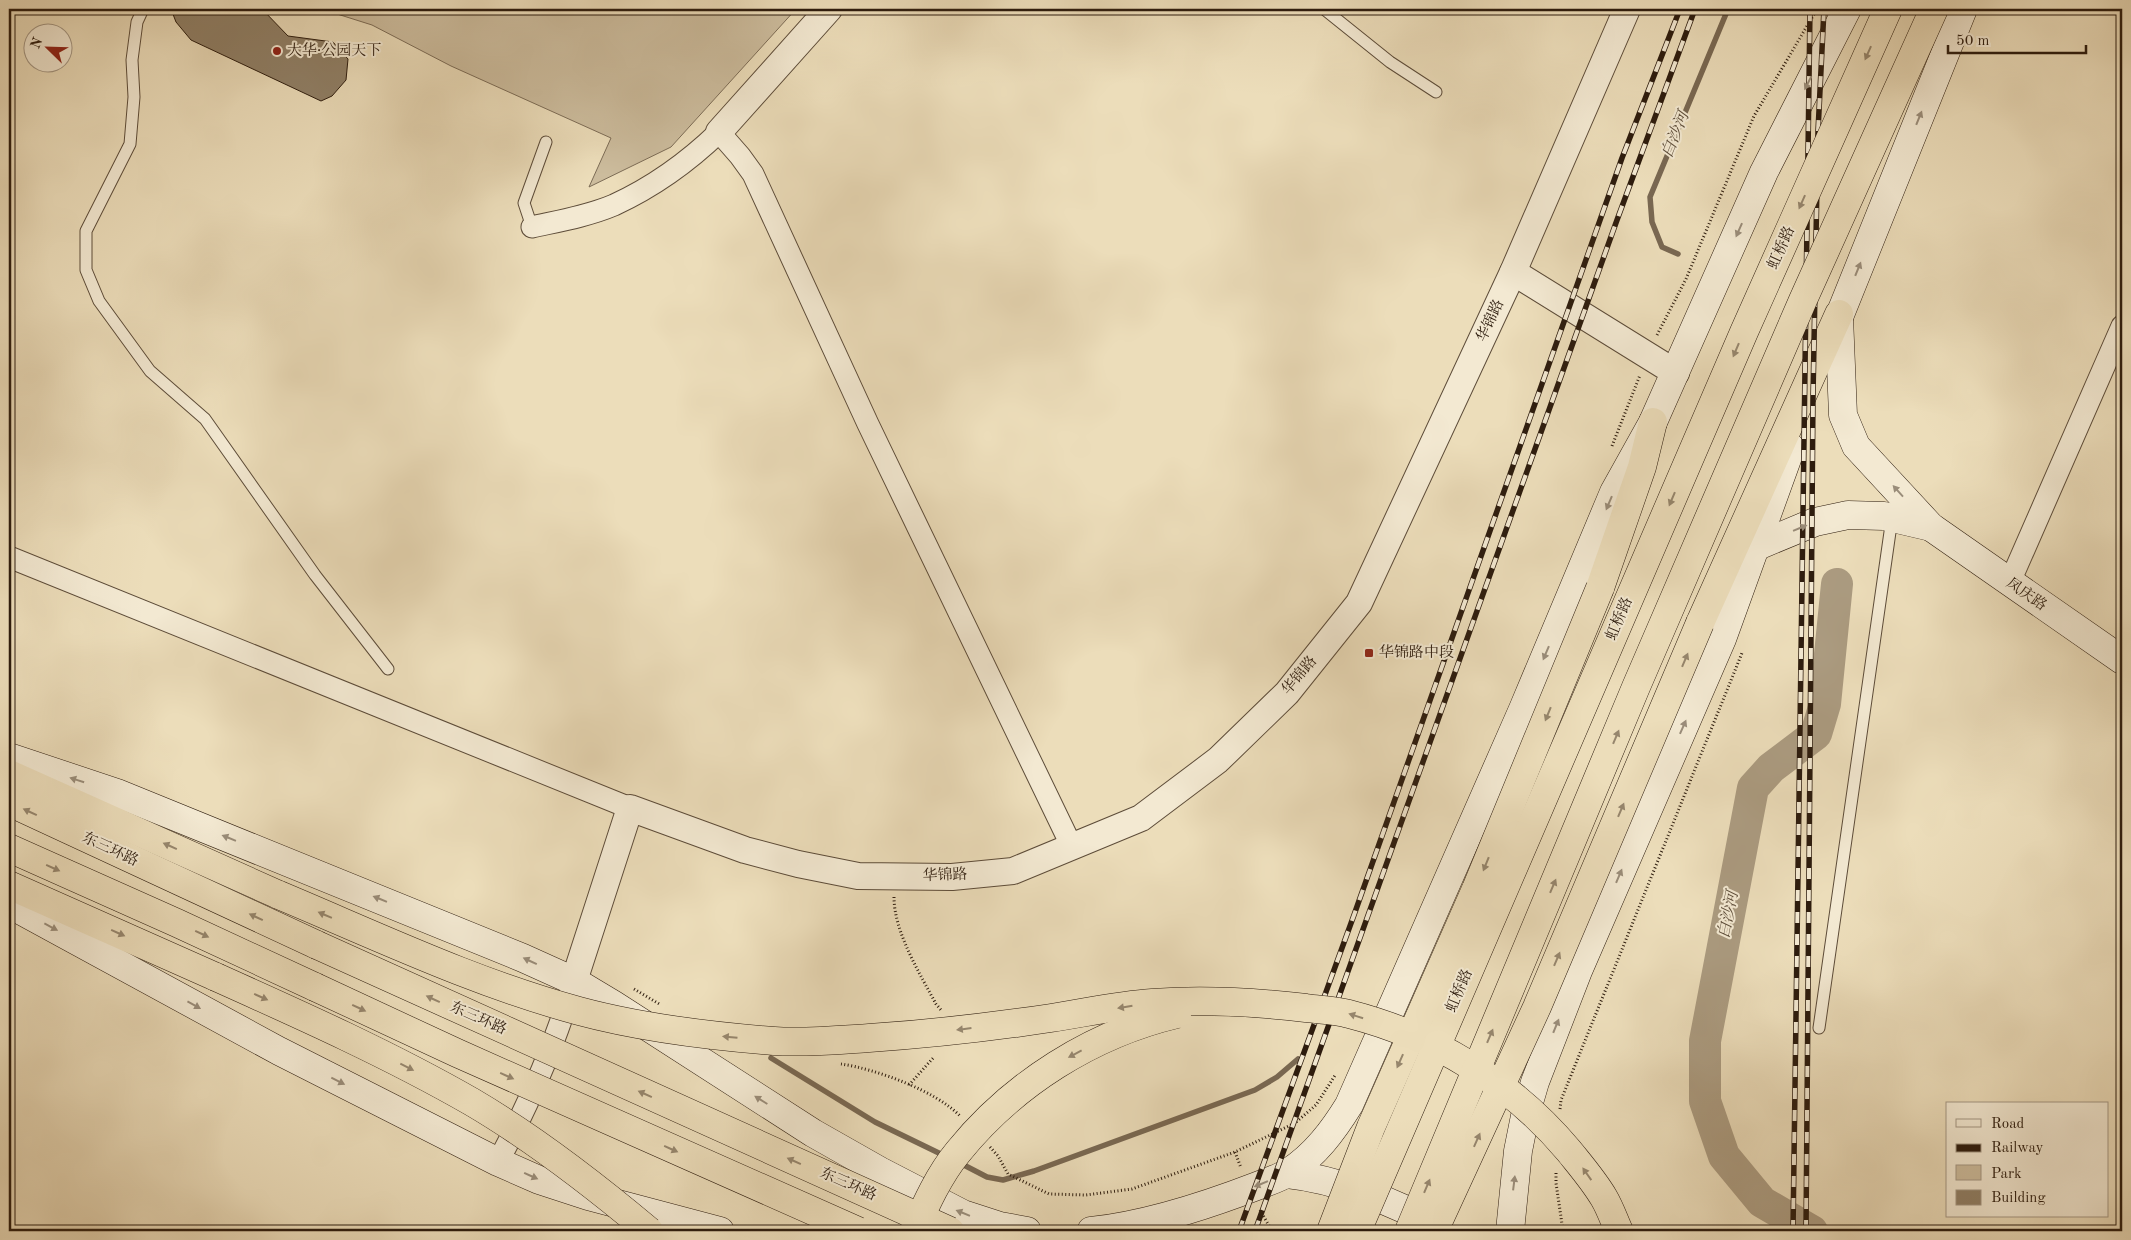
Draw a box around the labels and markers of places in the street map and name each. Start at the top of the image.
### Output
place label: 大华·公园天下 [287,42,381,59]
marker: 大华·公园天下 [271,45,283,57]
place label: 华锦路中段 [1379,644,1454,661]
marker: 华锦路中段 [1363,647,1375,659]

